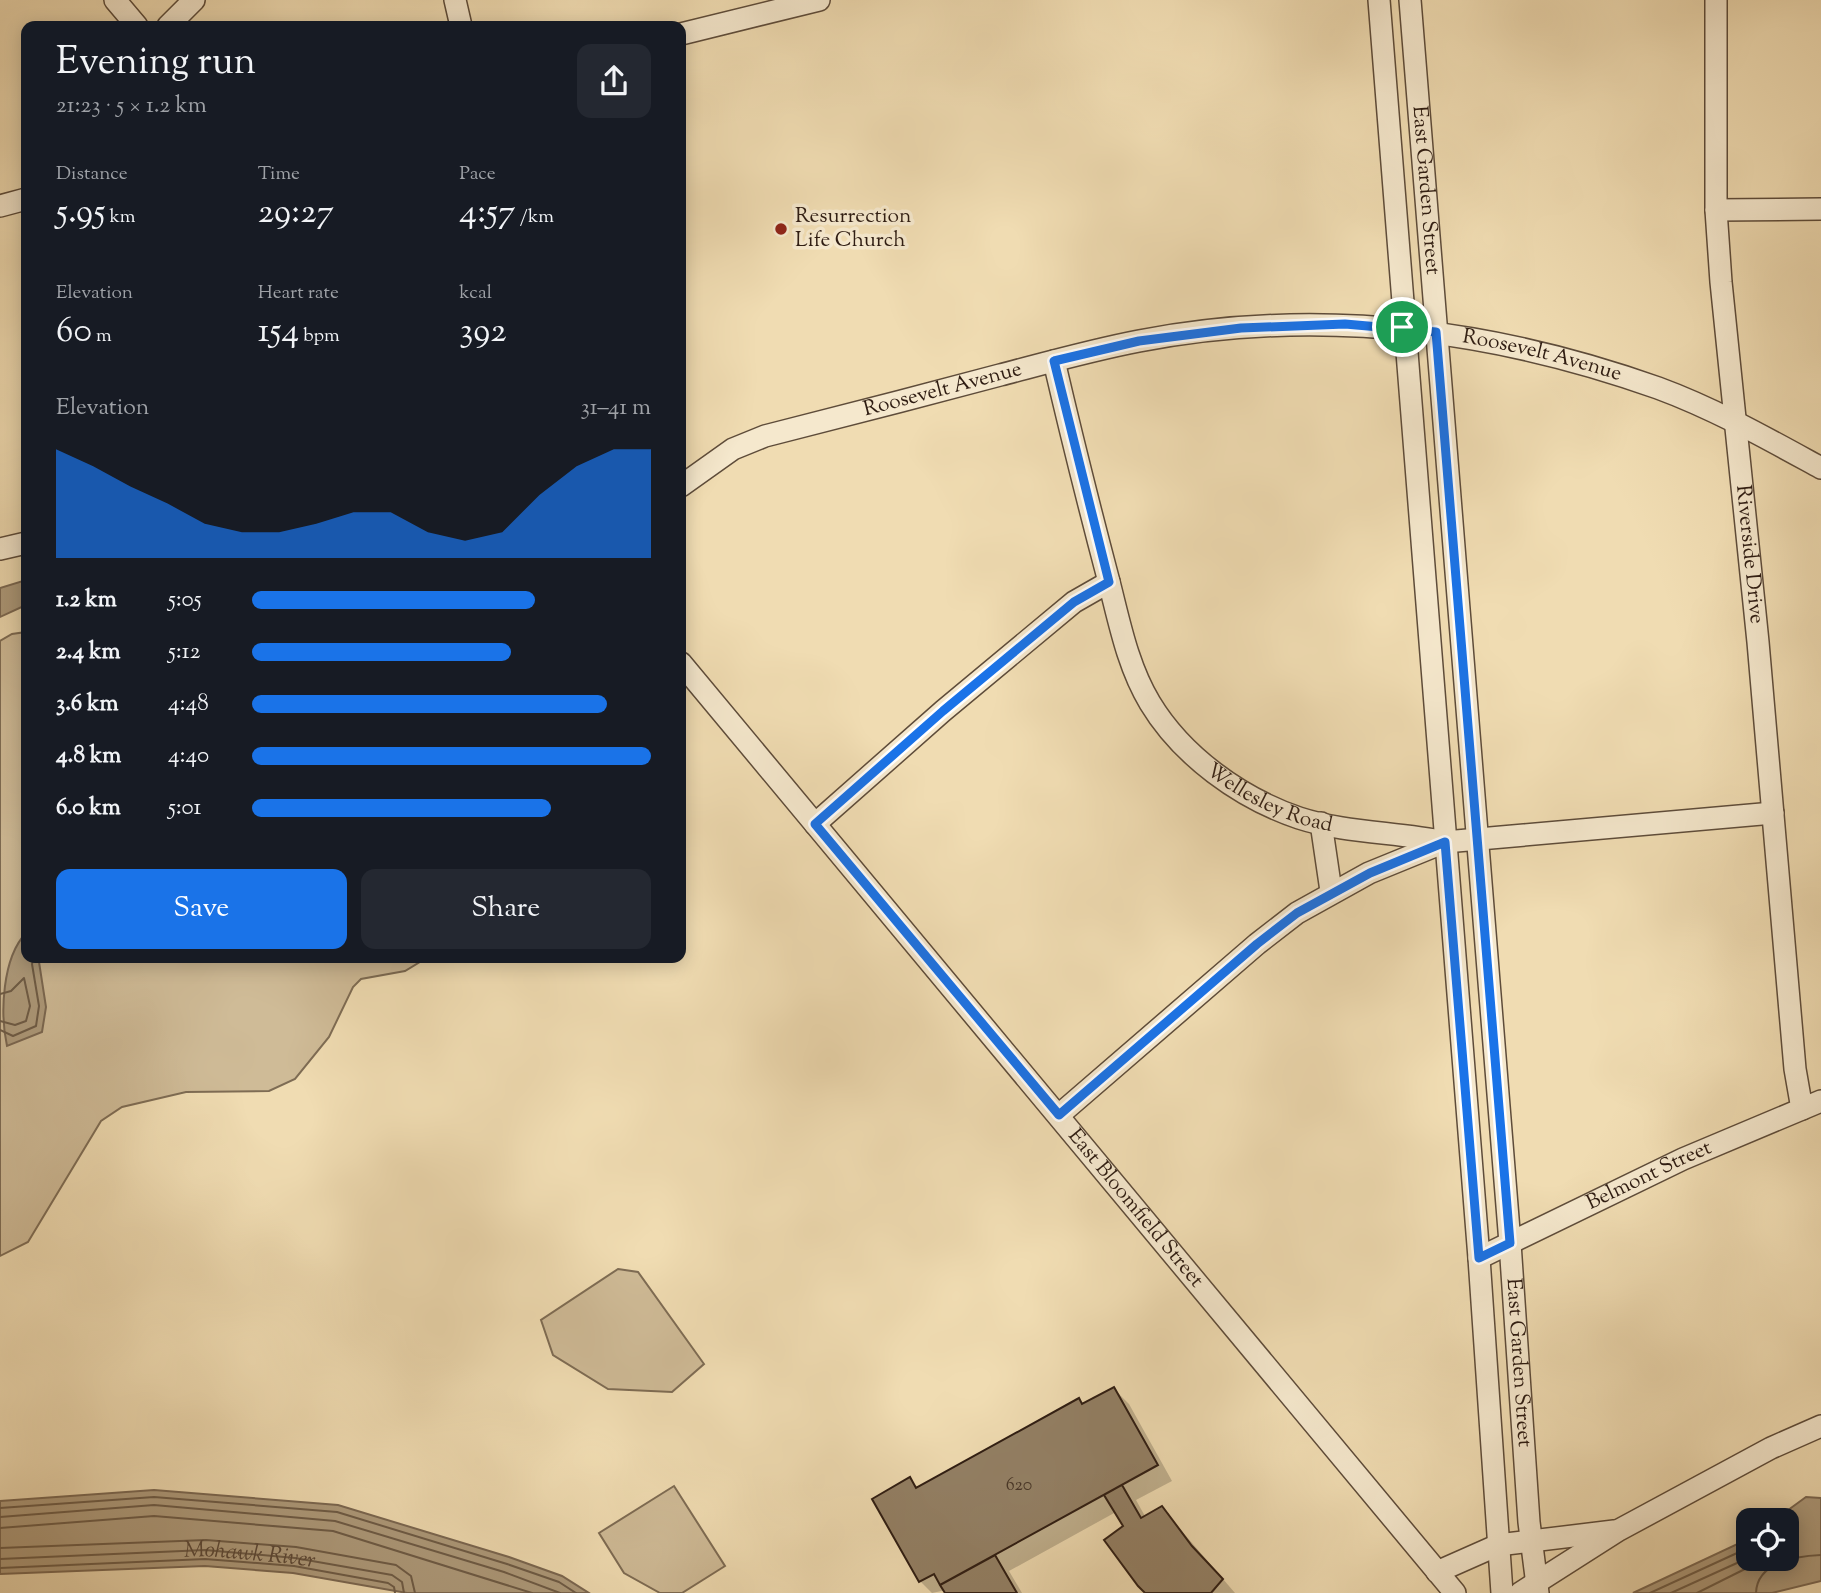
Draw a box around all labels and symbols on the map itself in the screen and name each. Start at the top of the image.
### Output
street label: East Garden Street [1404,105,1447,276]
place label: Resurrection Life Church [795,202,911,256]
marker: Resurrection Life Church [773,221,789,237]
pin [1372,297,1432,357]
street label: Roosevelt Avenue [1460,322,1625,390]
street label: Roosevelt Avenue [860,355,1025,425]
street label: Riverside Drive [1727,483,1771,625]
street label: Wellesley Road [1199,756,1335,841]
street label: East Bloomfield Street [1060,1123,1210,1295]
street label: Belmont Street [1581,1134,1717,1219]
street label: East Garden Street [1497,1277,1539,1448]
house number: 620 [1006,1473,1032,1499]
water label: Mohawk River [183,1534,318,1578]

